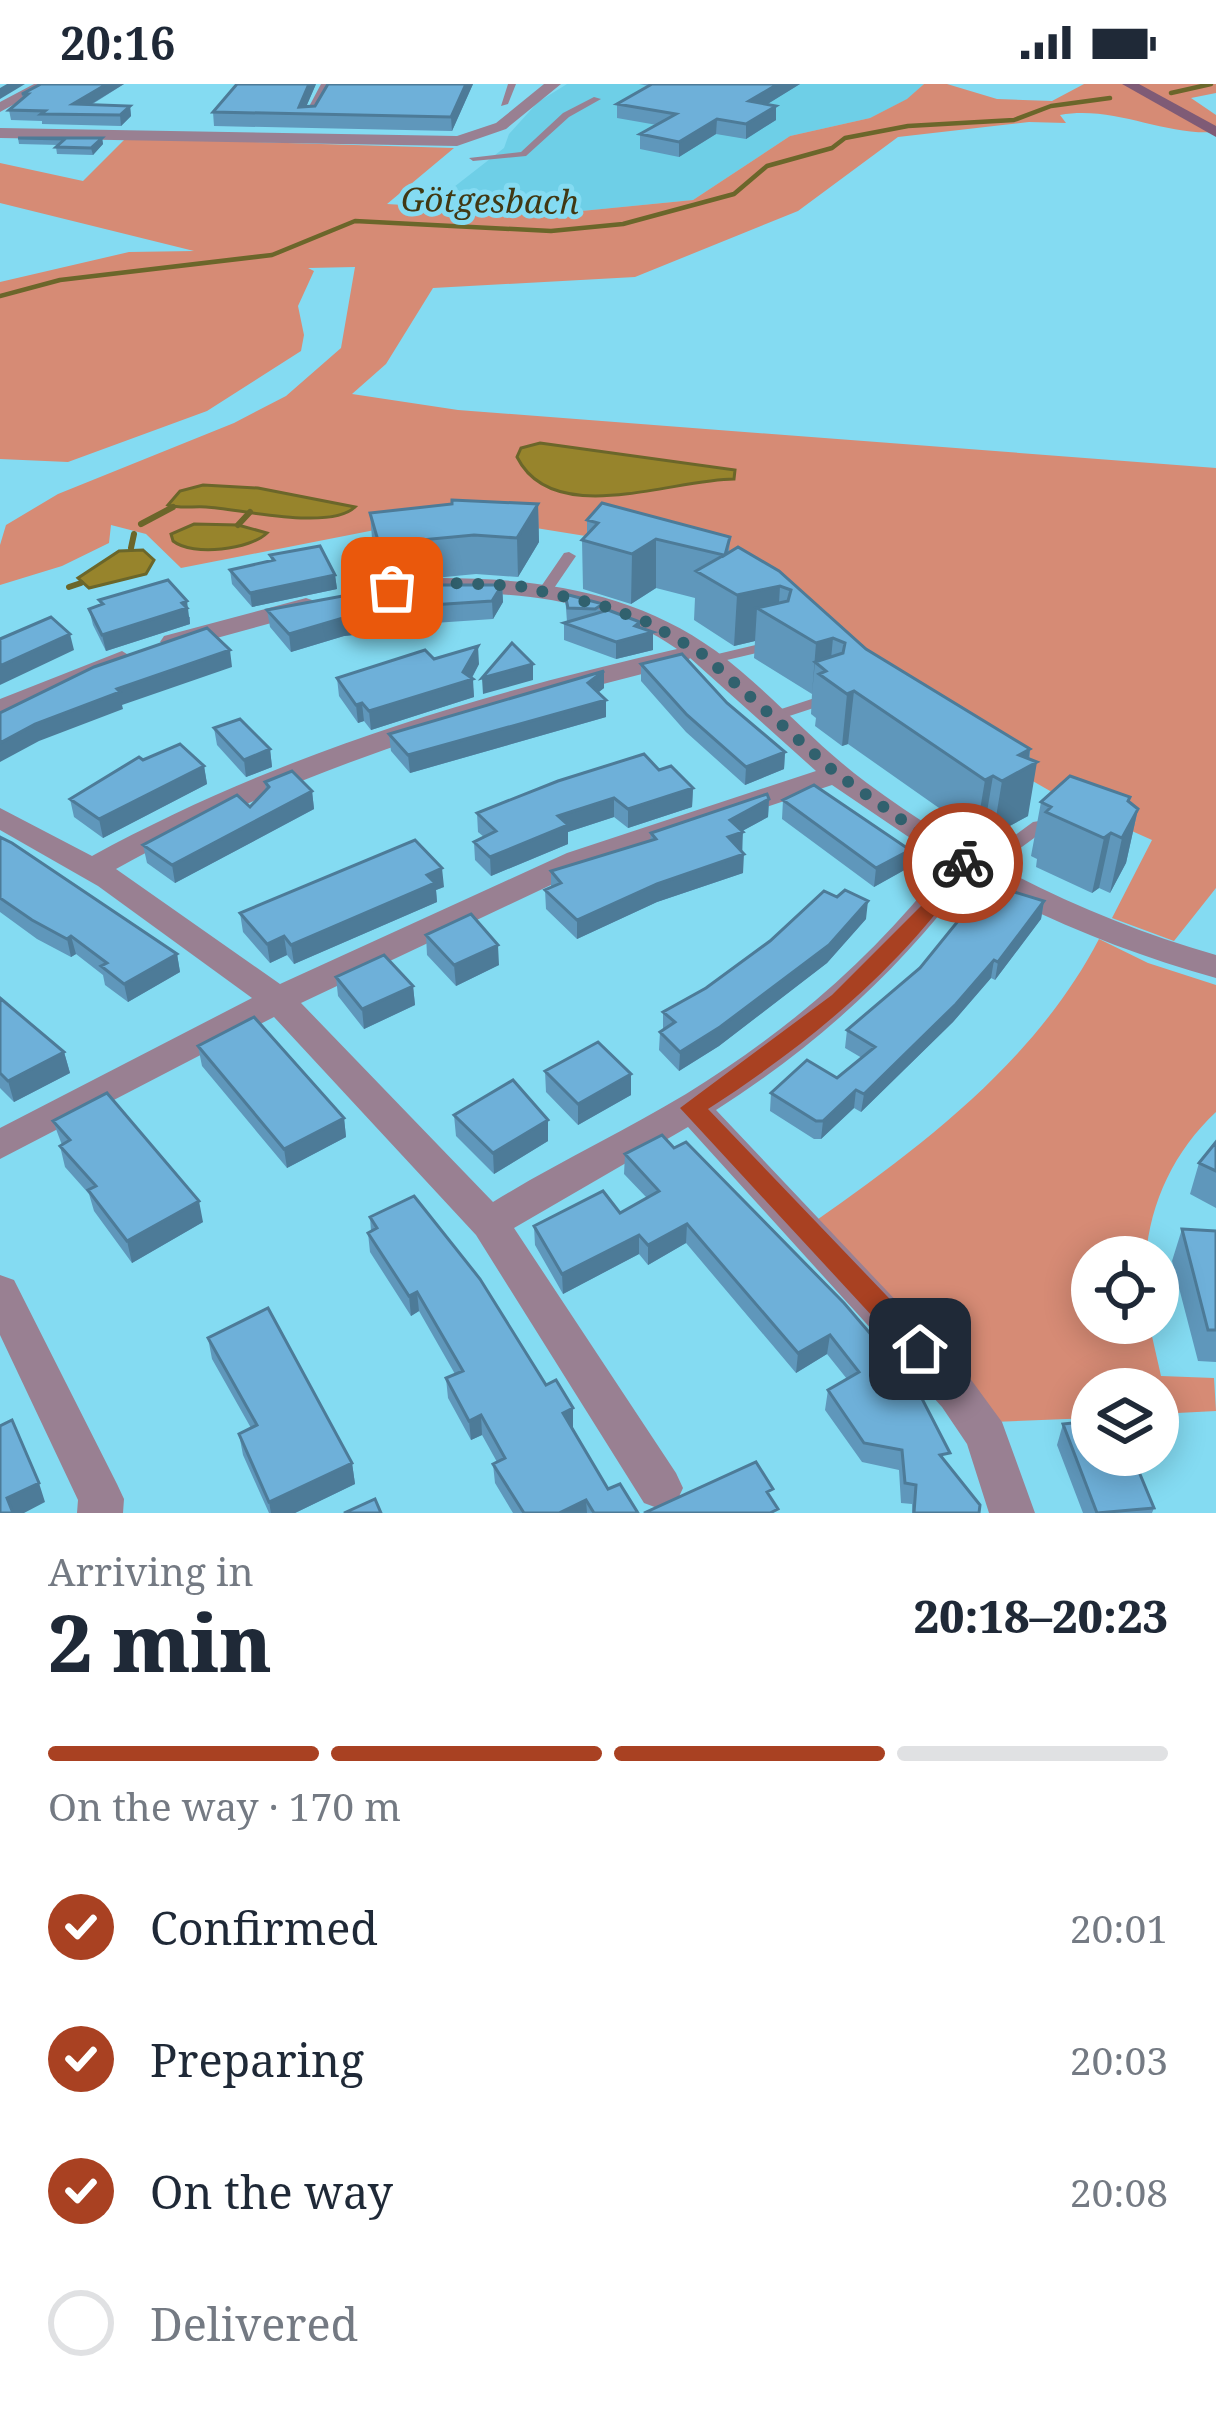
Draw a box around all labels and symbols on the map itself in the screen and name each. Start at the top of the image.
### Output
water label: Götgesbach [401,176,580,224]
pin [341,537,443,639]
courier [903,803,1023,923]
pin [869,1298,971,1400]

